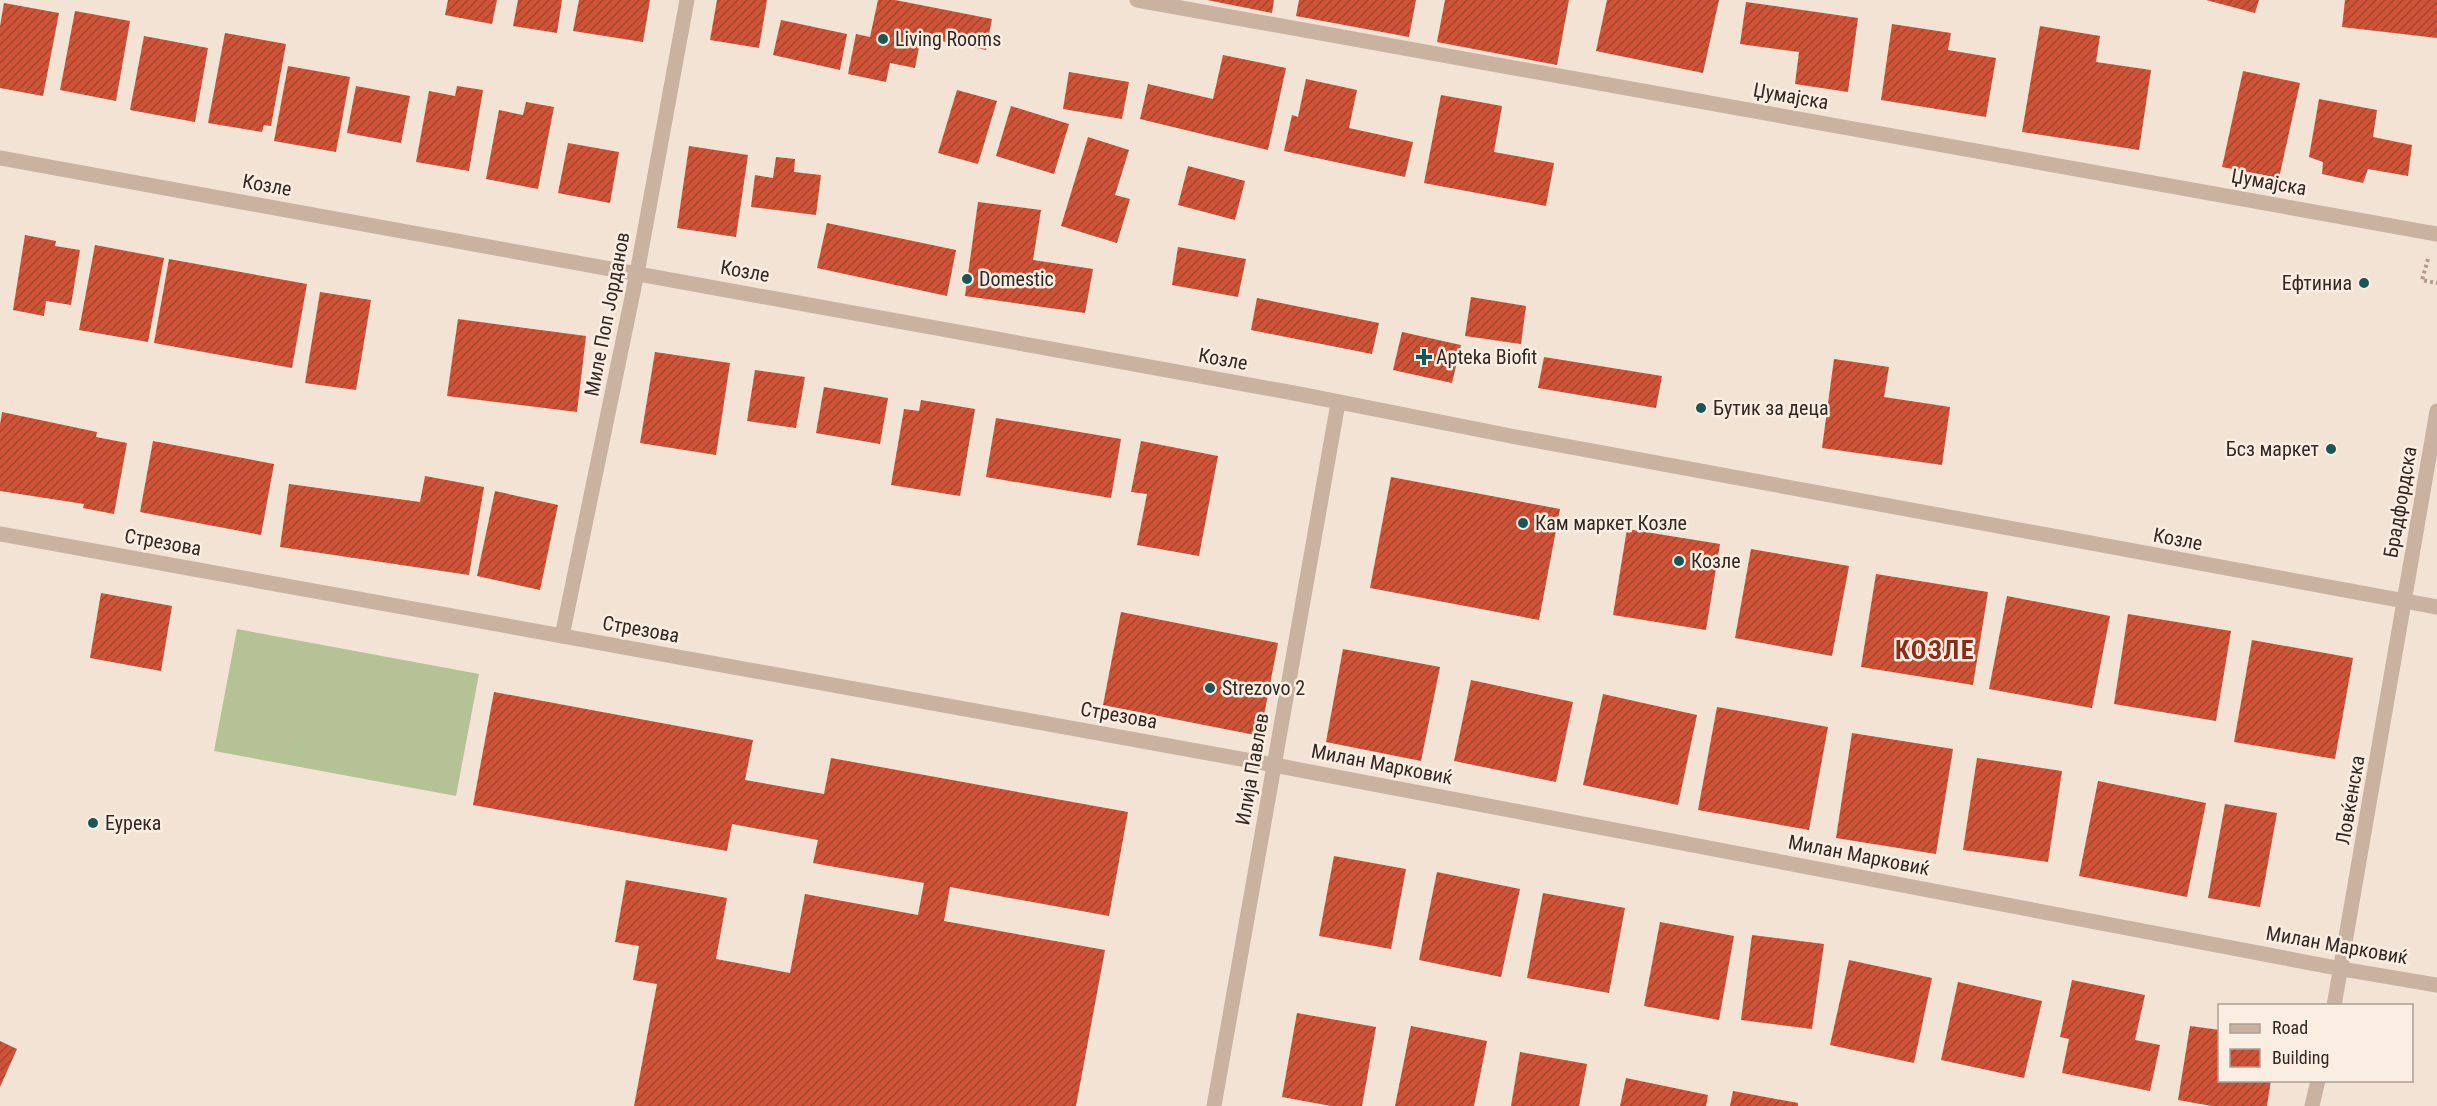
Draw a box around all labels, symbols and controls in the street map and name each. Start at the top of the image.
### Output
place label: Living Rooms [895,27,1001,51]
marker: Living Rooms [876,32,890,46]
street label: Џумајска [1751,78,1831,114]
street label: Џумајска [2229,164,2309,200]
street label: Козле [241,169,293,201]
street label: Миле Поп Јорданов [579,230,635,398]
street label: Козле [719,255,771,287]
place label: Domestic [979,267,1054,291]
place label: Ефтиниа [2282,271,2352,295]
marker: Domestic [960,272,974,286]
marker: Ефтиниа [2357,276,2371,290]
street label: Козле [1197,343,1249,375]
place label: Apteka Biofit [1436,345,1537,369]
marker: Apteka Biofit [1417,350,1431,364]
place label: Бутик за деца [1713,396,1829,420]
marker: Бутик за деца [1694,401,1708,415]
place label: Бсз маркет [2226,437,2319,461]
marker: Бсз маркет [2324,442,2338,456]
street label: Брадфордска [2378,444,2422,560]
place label: Кам маркет Козле [1535,511,1687,535]
marker: Кам маркет Козле [1516,516,1530,530]
street label: Козле [2151,522,2205,556]
street label: Стрезова [123,523,203,561]
place label: Козле [1691,549,1741,573]
marker: Козле [1672,554,1686,568]
street label: Стрезова [601,610,681,648]
district label: КОЗЛЕ [1895,635,1975,665]
place label: Strezovo 2 [1222,676,1305,700]
marker: Strezovo 2 [1203,681,1217,695]
street label: Стрезова [1079,696,1159,734]
street label: Илија Павлев [1230,711,1274,827]
street label: Милан Марковиќ [1309,739,1455,790]
street label: Ловќенска [2330,754,2370,846]
place label: Еурека [105,811,161,835]
marker: Еурека [86,816,100,830]
street label: Милан Марковиќ [1786,830,1932,881]
street label: Милан Марковиќ [2264,921,2410,969]
legend [2218,1004,2413,1082]
text: Road [2272,1017,2308,1038]
text: Building [2272,1047,2329,1068]

